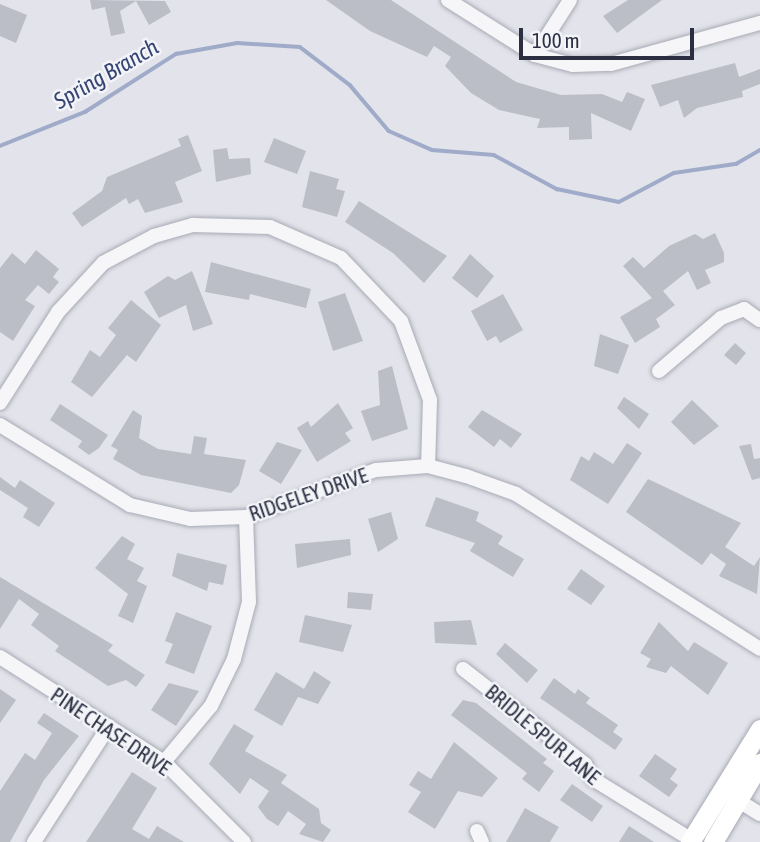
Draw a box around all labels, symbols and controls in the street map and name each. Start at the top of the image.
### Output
scale bar [522,14,697,58]
text: 100 m [532,28,580,52]
water label: Spring Branch [49,33,163,115]
street label: RIDGELEY DRIVE [245,462,371,526]
street label: BRIDLE SPUR LANE [480,679,606,789]
street label: PINE CHASE DRIVE [46,682,176,780]

